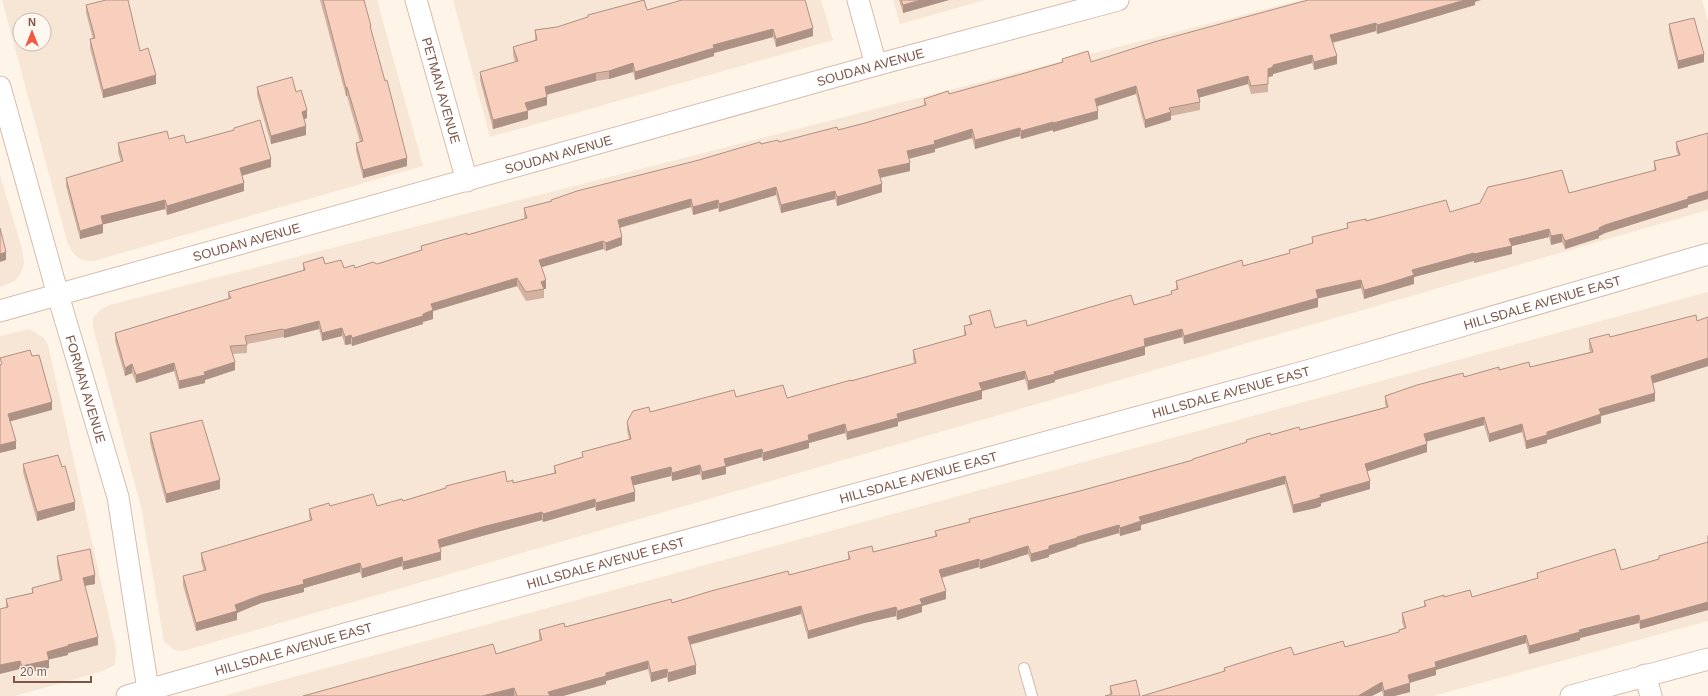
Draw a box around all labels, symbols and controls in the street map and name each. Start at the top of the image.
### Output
north arrow [12,12,52,52]
text: N [28,16,36,28]
street label: PETMAN AVENUE [419,36,463,146]
street label: SOUDAN AVENUE [815,45,926,89]
street label: SOUDAN AVENUE [503,132,614,177]
street label: SOUDAN AVENUE [191,220,302,265]
street label: HILLSDALE AVENUE EAST [1462,273,1623,333]
street label: FORMAN AVENUE [62,333,109,445]
street label: HILLSDALE AVENUE EAST [1150,364,1312,421]
street label: HILLSDALE AVENUE EAST [838,449,999,506]
street label: HILLSDALE AVENUE EAST [525,534,687,592]
street label: HILLSDALE AVENUE EAST [213,620,374,679]
scale bar [14,658,91,684]
text: 20 m [20,665,47,679]

